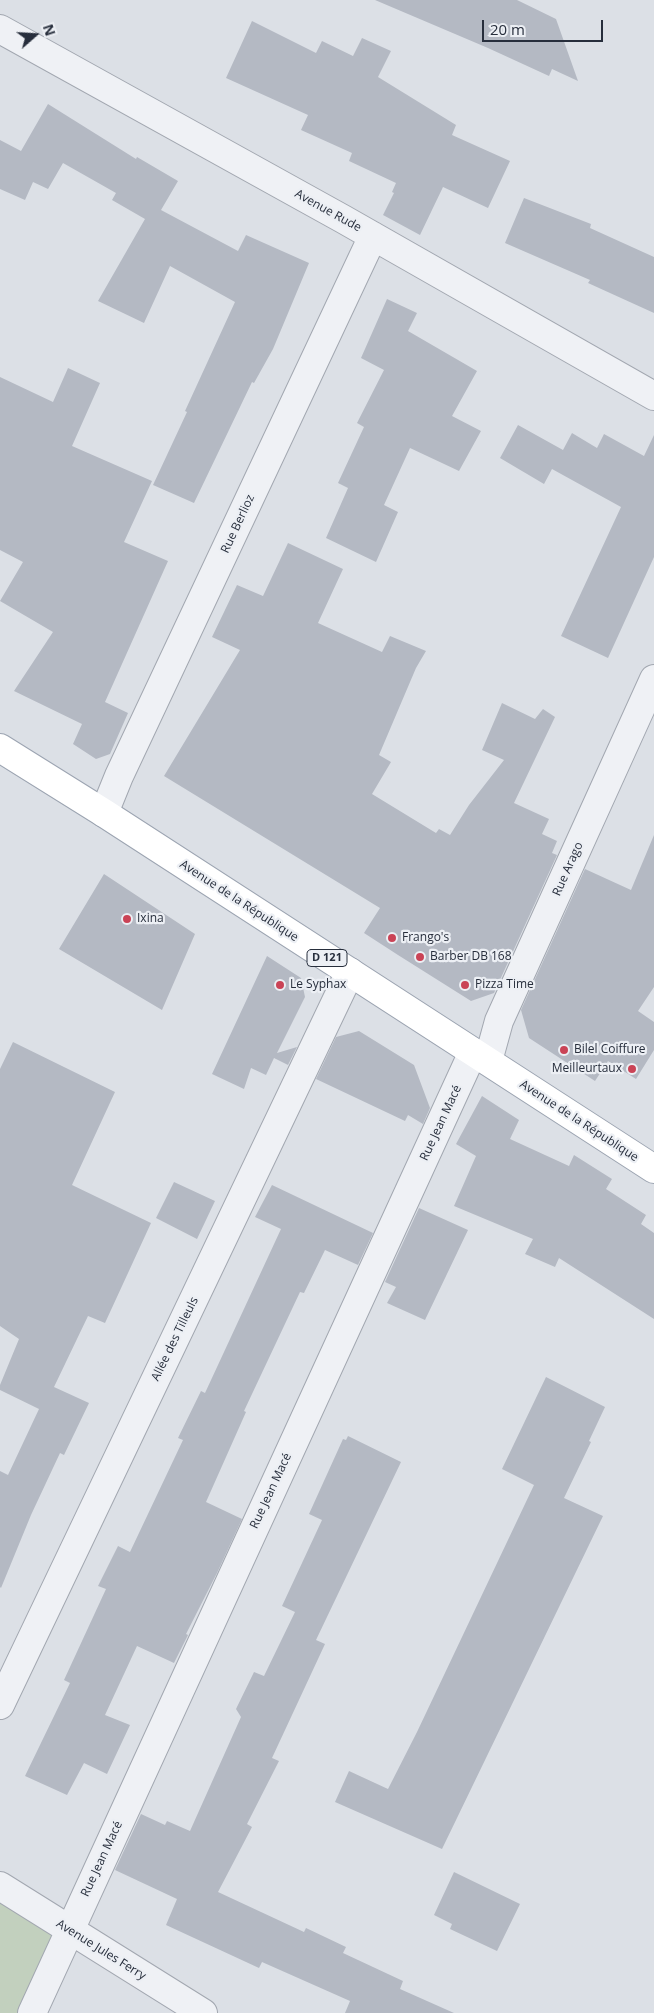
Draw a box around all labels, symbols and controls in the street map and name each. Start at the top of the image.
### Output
north arrow [10,10,60,60]
scale bar [484,10,605,42]
text: 20 m [490,19,525,39]
text: N [39,21,60,38]
street label: Avenue Rude [292,187,364,235]
street label: Rue Berlioz [218,492,258,556]
street label: Rue Arago [550,840,586,898]
street label: Avenue de la République [177,857,301,945]
place label: Ixina [137,912,164,926]
marker: Ixina [121,913,133,925]
place label: Frango's [402,931,449,945]
marker: Frango's [386,932,398,944]
road number: D 121 [307,950,347,966]
place label: Barber DB 168 [430,950,512,964]
marker: Barber DB 168 [414,951,426,963]
place label: Le Syphax [290,978,346,992]
place label: Pizza Time [475,978,534,992]
marker: Le Syphax [274,979,286,991]
marker: Pizza Time [459,979,471,991]
place label: Bilel Coiffure [574,1043,646,1057]
marker: Bilel Coiffure [558,1044,570,1056]
place label: Meilleurtaux [552,1062,622,1076]
marker: Meilleurtaux [626,1063,638,1075]
street label: Avenue de la République [517,1077,641,1165]
street label: Rue Jean Macé [417,1083,465,1163]
street label: Allée des Tilleuls [148,1295,202,1383]
street label: Rue Jean Macé [247,1451,295,1531]
street label: Rue Jean Macé [78,1819,126,1899]
street label: Avenue Jules Ferry [54,1917,148,1983]

